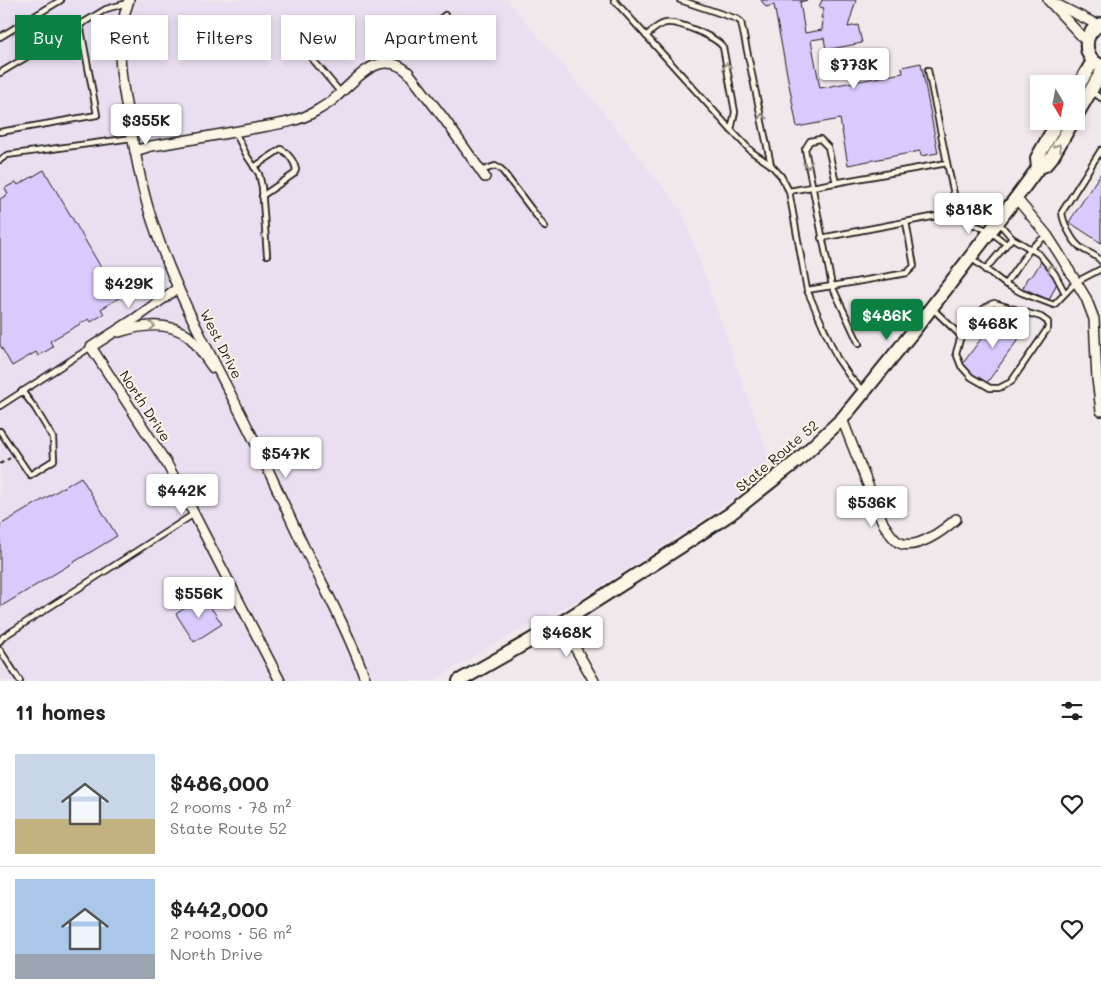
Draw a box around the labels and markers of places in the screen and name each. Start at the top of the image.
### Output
pin: $773K [819,48,889,90]
pin: $355K [111,104,181,146]
pin: $818K [934,192,1004,235]
pin: $429K [94,266,164,309]
pin: $486K [852,298,922,341]
pin: $468K [958,306,1028,349]
pin: $547K [251,436,321,479]
pin: $442K [147,474,217,516]
pin: $536K [837,486,907,528]
pin: $556K [164,576,234,619]
pin: $468K [532,616,602,658]

